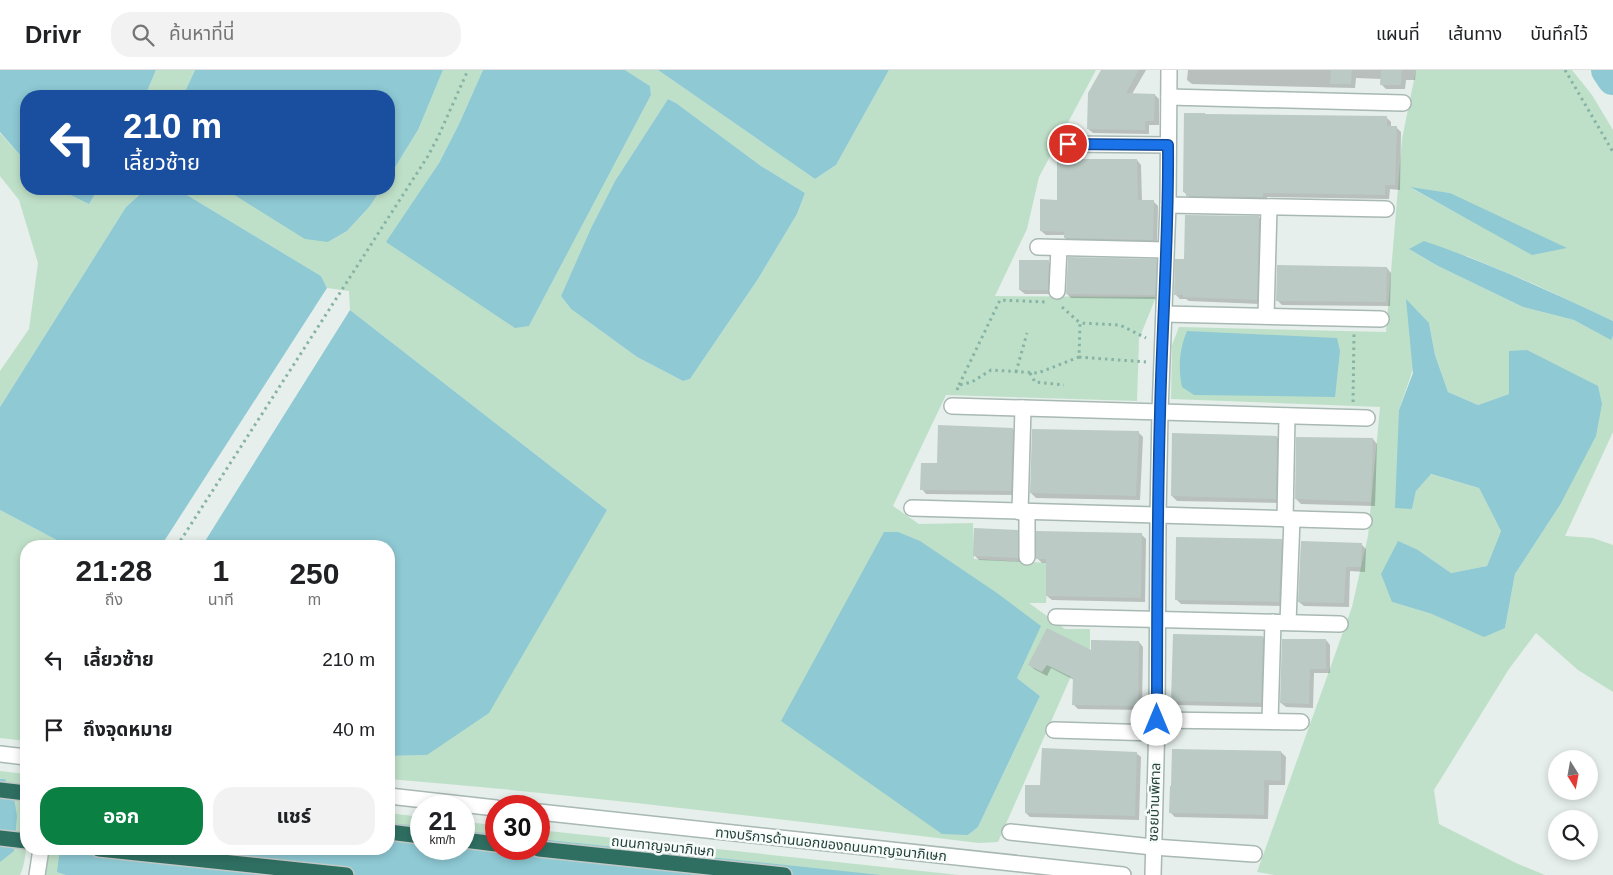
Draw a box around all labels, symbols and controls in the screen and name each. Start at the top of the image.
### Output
search box [111,12,461,57]
text: Drivr [25,21,81,48]
icon: search [129,21,157,49]
text: ค้นหาที่นี่ [169,23,234,44]
text: แผนที่ [1376,24,1420,44]
text: เส้นทาง [1448,24,1502,44]
text: บันทึกไว้ [1530,24,1588,44]
text: 210 m [123,106,222,145]
icon: left [40,110,105,175]
pin [1047,123,1089,165]
icon: arrive [1054,130,1082,158]
text: เลี้ยวซ้าย [123,150,200,175]
text: 21:28 [76,554,152,587]
text: 1 [212,554,229,587]
text: 250 [289,557,339,590]
text: ถึง [105,591,123,608]
text: นาที [208,591,234,608]
text: m [308,591,321,608]
icon: left [40,646,68,674]
text: เลี้ยวซ้าย [83,649,154,670]
text: 210 m [322,649,375,670]
position arrow [1130,693,1182,745]
icon: arrive [40,716,68,744]
text: ถึงจุดหมาย [83,719,173,740]
text: 40 m [333,719,375,740]
north arrow [1548,750,1598,800]
map controls [1548,750,1598,860]
street label: ซอยบ้านพิศาล [1145,762,1163,842]
button: ออก [40,787,203,845]
button: แชร์ [213,787,375,845]
speed limit sign: 30 [485,795,550,860]
text: 21 [429,807,456,835]
button: search [1548,810,1598,860]
street label: ทางบริการด้านนอกของถนนกาญจนาภิเษก [714,824,948,864]
text: km/h [429,833,456,847]
street label: ถนนกาญจนาภิเษก [610,833,716,859]

